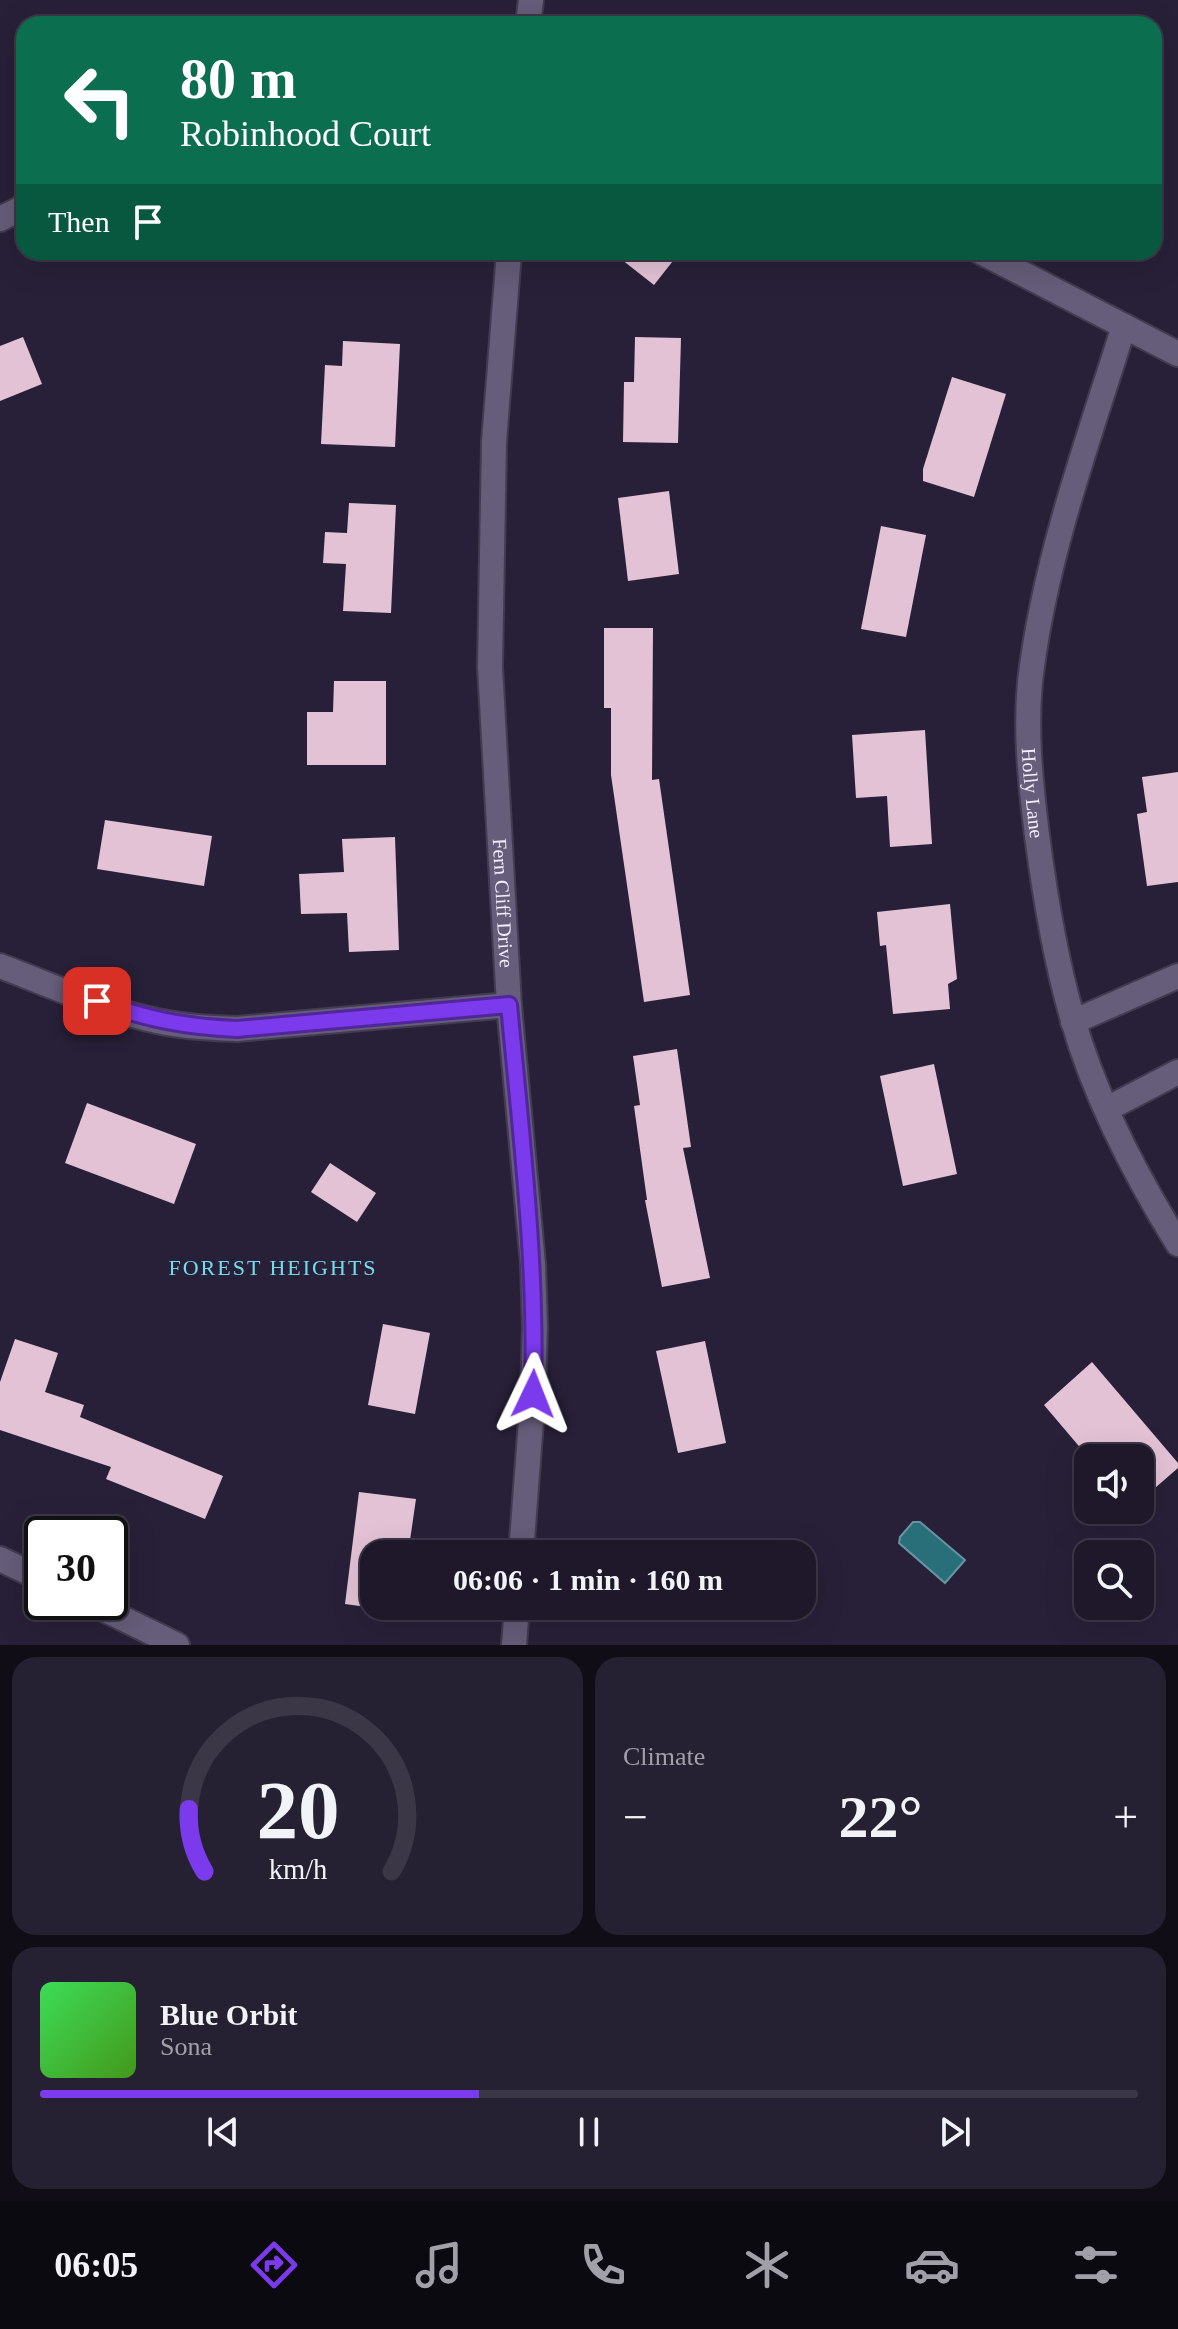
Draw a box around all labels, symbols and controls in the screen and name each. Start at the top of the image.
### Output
icon: left [48,48,152,152]
text: 80 m [180,48,297,110]
text: Robinhood Court [180,114,431,154]
icon: arrive [126,200,170,244]
text: Then [48,205,110,238]
street label: Holly Lane [1018,747,1048,839]
street label: Fern Cliff Drive [489,838,518,968]
pin [63,967,131,1035]
icon: arrive [75,979,119,1023]
district label: FOREST HEIGHTS [168,1255,378,1280]
position arrow [491,1352,575,1436]
map controls [1074,1444,1154,1620]
button: sound [1074,1444,1154,1524]
speed limit sign: 30 [24,1516,128,1620]
button: search [1074,1540,1154,1620]
text: 06:06 · 1 min · 160 m [453,1563,723,1596]
text: Climate [623,1742,705,1771]
text: 20 [256,1764,339,1856]
text: 22° [839,1784,923,1850]
text: − [623,1793,648,1842]
text: + [1113,1793,1138,1842]
text: km/h [268,1854,327,1885]
text: Blue Orbit [160,1998,298,2031]
text: Sona [160,2032,212,2061]
icon: previous [201,2110,245,2154]
icon: pause [567,2110,611,2154]
icon: next [933,2110,977,2154]
icon: directions [246,2237,302,2293]
icon: music [411,2237,467,2293]
icon: phone [575,2237,631,2293]
icon: climate [739,2237,795,2293]
icon: car [904,2237,960,2293]
icon: filters [1068,2237,1124,2293]
text: 06:05 [54,2245,138,2285]

